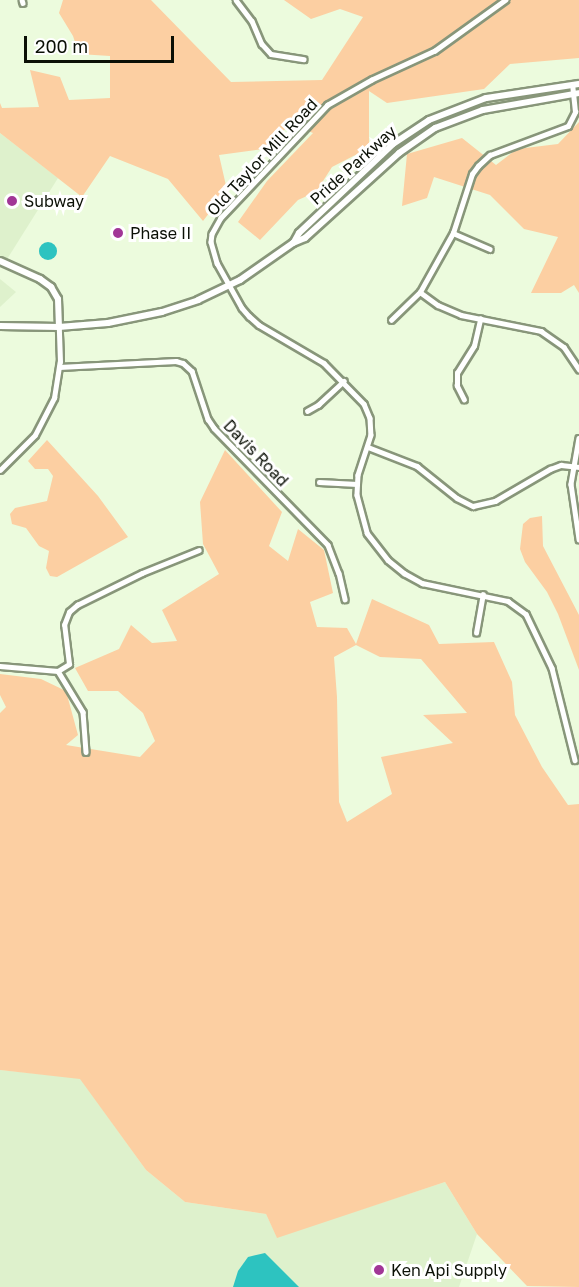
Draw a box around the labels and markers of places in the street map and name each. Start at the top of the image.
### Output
place label: Subway [24,191,84,211]
marker: Subway [5,194,19,208]
place label: Phase II [130,223,191,243]
marker: Phase II [111,226,125,240]
place label: Ken Api Supply [391,1260,507,1280]
marker: Ken Api Supply [372,1263,386,1277]

